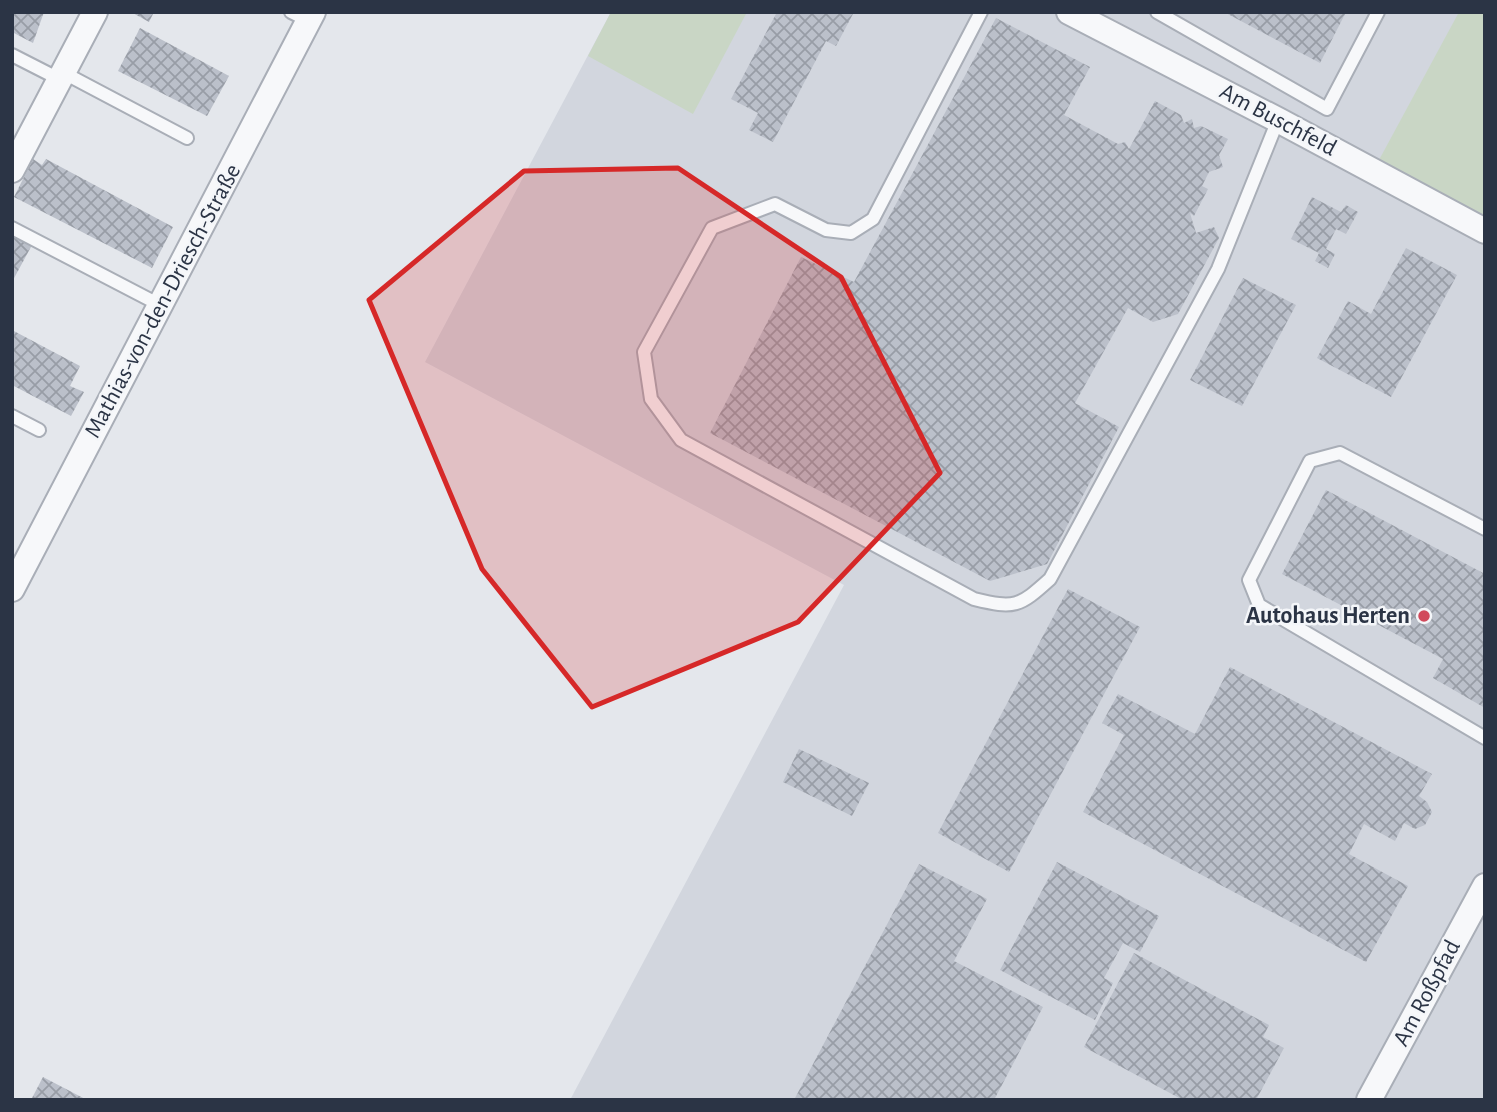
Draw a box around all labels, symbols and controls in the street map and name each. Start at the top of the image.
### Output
street label: Am Buschfeld [1216,79,1340,161]
street label: Mathias-von-den-Driesch-Straße [81,160,245,442]
place label: Autohaus Herten [1246,604,1410,628]
marker: Autohaus Herten [1416,608,1432,624]
street label: Am Roßpfad [1389,936,1465,1050]

